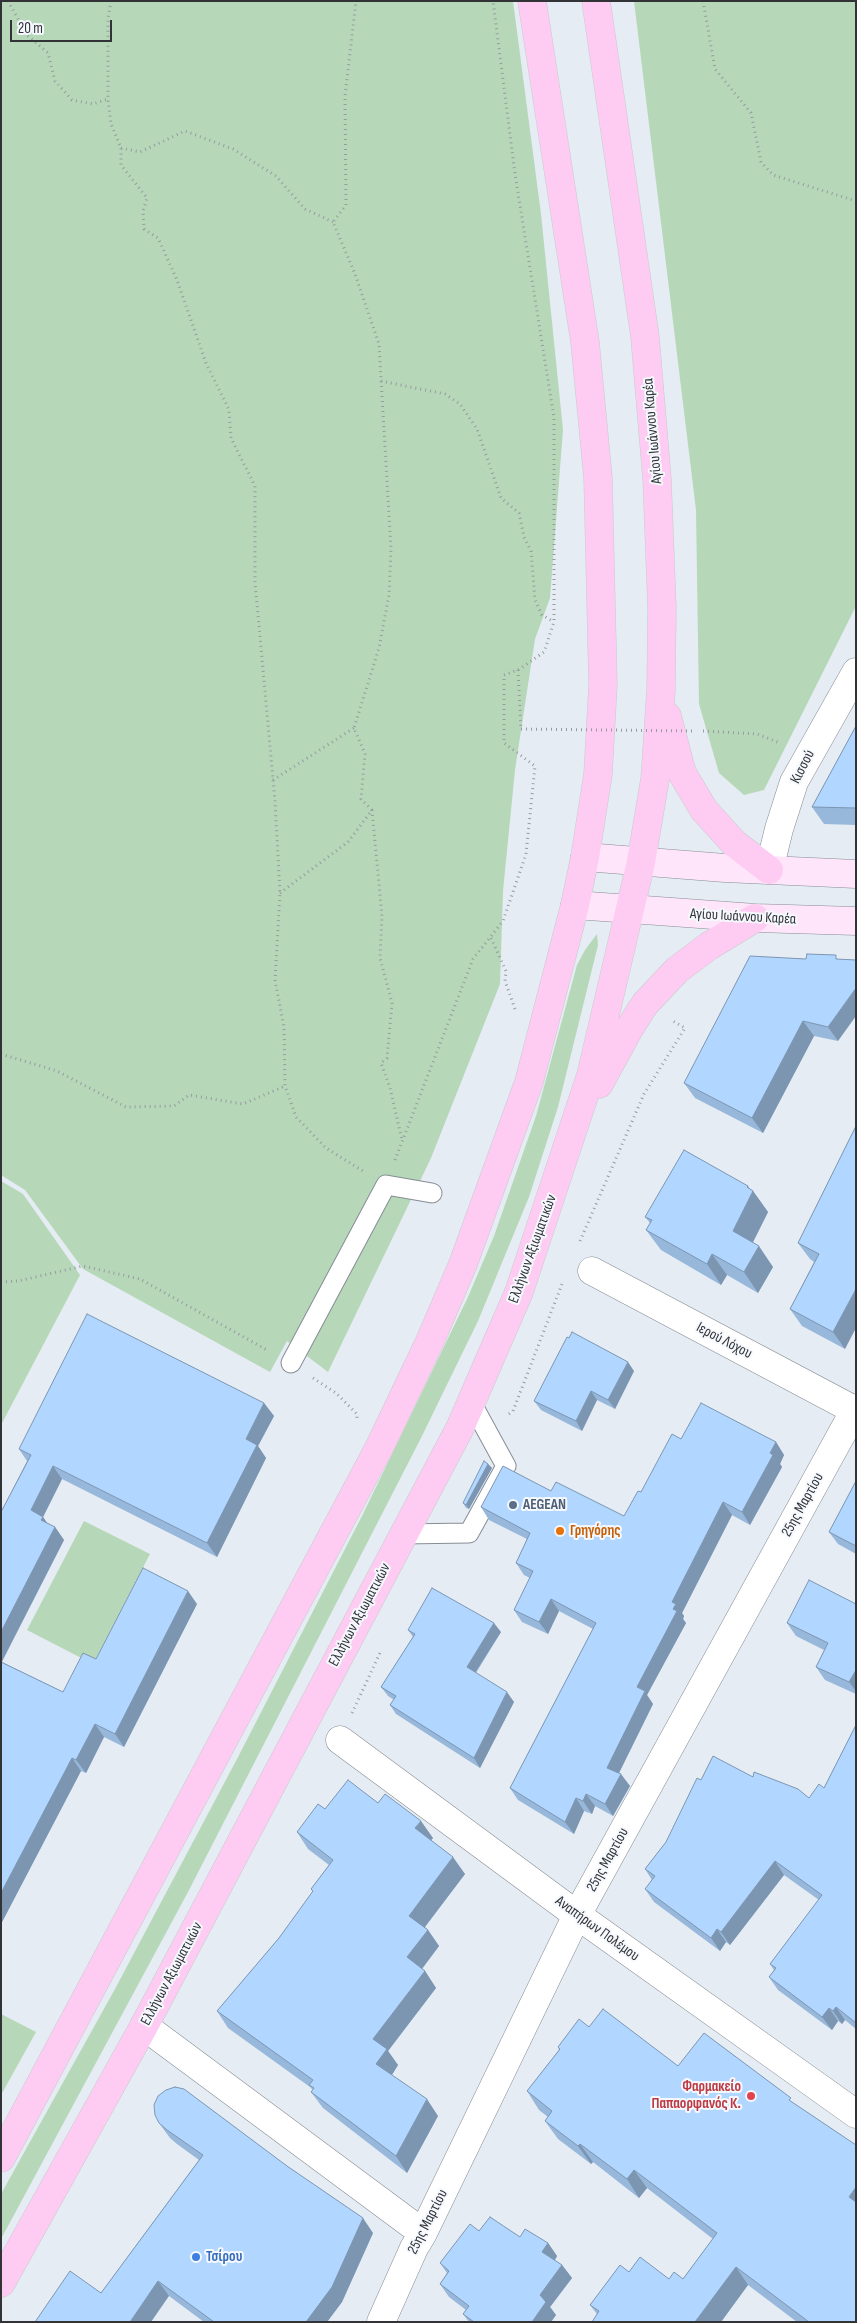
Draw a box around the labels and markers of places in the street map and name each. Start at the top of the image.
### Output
place label: AEGEAN [523,1496,566,1514]
marker: AEGEAN [507,1499,519,1511]
place label: Γρηγόρης [570,1522,620,1540]
marker: Γρηγόρης [554,1525,566,1537]
place label: Φαρμακείο Παπαορφανός Κ. [651,2078,741,2113]
marker: Φαρμακείο Παπαορφανός Κ. [745,2090,757,2102]
place label: Τσίρου [206,2248,242,2266]
marker: Τσίρου [190,2251,202,2263]

